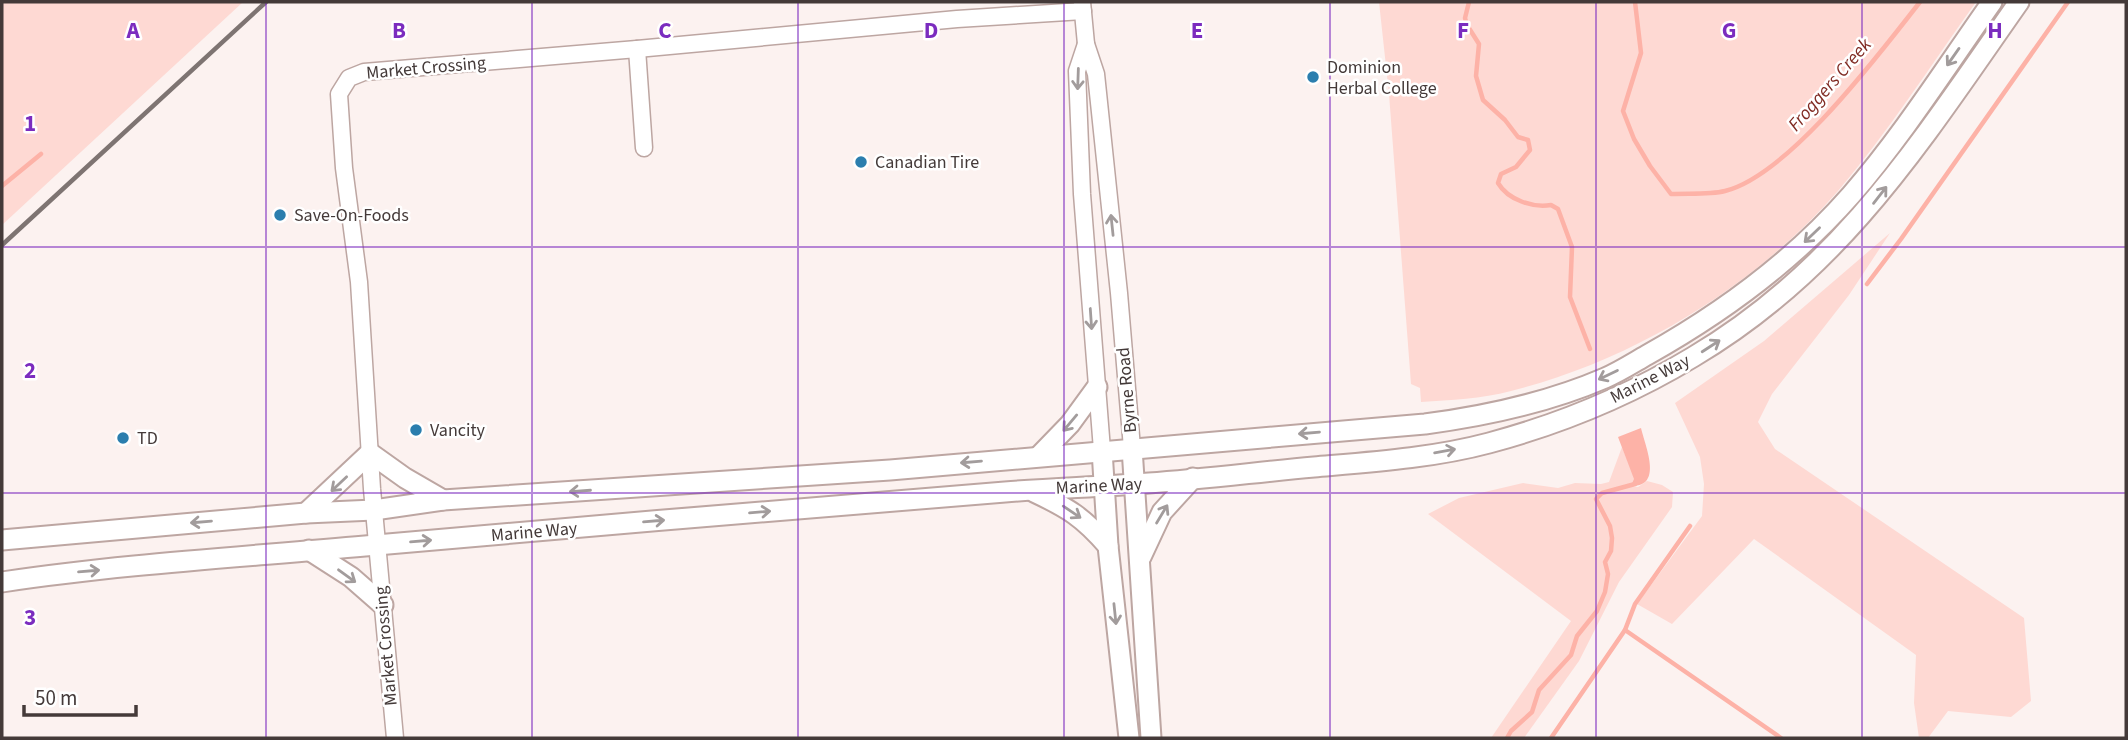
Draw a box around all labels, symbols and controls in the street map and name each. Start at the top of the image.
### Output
text: A [125,14,140,47]
text: B [392,14,406,47]
text: C [658,14,672,47]
text: D [924,14,938,47]
text: E [1191,14,1203,47]
text: F [1457,14,1469,47]
text: G [1722,14,1736,47]
text: H [1987,14,2003,47]
water label: Froggers Creek [1782,32,1879,138]
one-way arrow [1946,47,1960,66]
street label: Market Crossing [365,50,487,86]
place label: Dominion Herbal College [1327,55,1437,101]
one-way arrow [1072,67,1085,90]
marker: Dominion Herbal College [1305,69,1321,85]
text: 1 [24,107,36,140]
place label: Canadian Tire [875,150,979,175]
marker: Canadian Tire [853,154,869,170]
one-way arrow [1872,186,1887,205]
place label: Save-On-Foods [294,203,409,228]
marker: Save-On-Foods [272,207,288,223]
one-way arrow [1105,214,1118,237]
one-way arrow [1803,227,1820,244]
one-way arrow [1085,308,1098,331]
one-way arrow [1701,338,1720,353]
street label: Byrne Road [1111,346,1143,434]
street label: Marine Way [1606,348,1695,410]
text: 2 [24,354,36,387]
one-way arrow [1598,369,1619,382]
one-way arrow [1062,414,1078,432]
place label: Vancity [430,418,486,443]
marker: Vancity [408,422,424,438]
place label: TD [137,426,158,451]
one-way arrow [1298,427,1321,440]
marker: TD [115,430,131,446]
one-way arrow [1433,444,1456,457]
one-way arrow [960,456,983,469]
street label: Marine Way [1055,471,1143,501]
one-way arrow [330,476,348,492]
one-way arrow [570,485,592,498]
one-way arrow [748,505,770,518]
one-way arrow [1155,505,1169,525]
one-way arrow [1062,506,1082,520]
one-way arrow [642,514,665,527]
one-way arrow [190,516,213,529]
street label: Marine Way [490,516,579,548]
one-way arrow [409,534,432,547]
one-way arrow [78,564,100,577]
one-way arrow [337,569,356,583]
street label: Market Crossing [368,585,404,707]
text: 3 [24,601,36,634]
one-way arrow [1109,602,1122,625]
scale bar [24,674,136,718]
text: 50 m [35,683,77,713]

